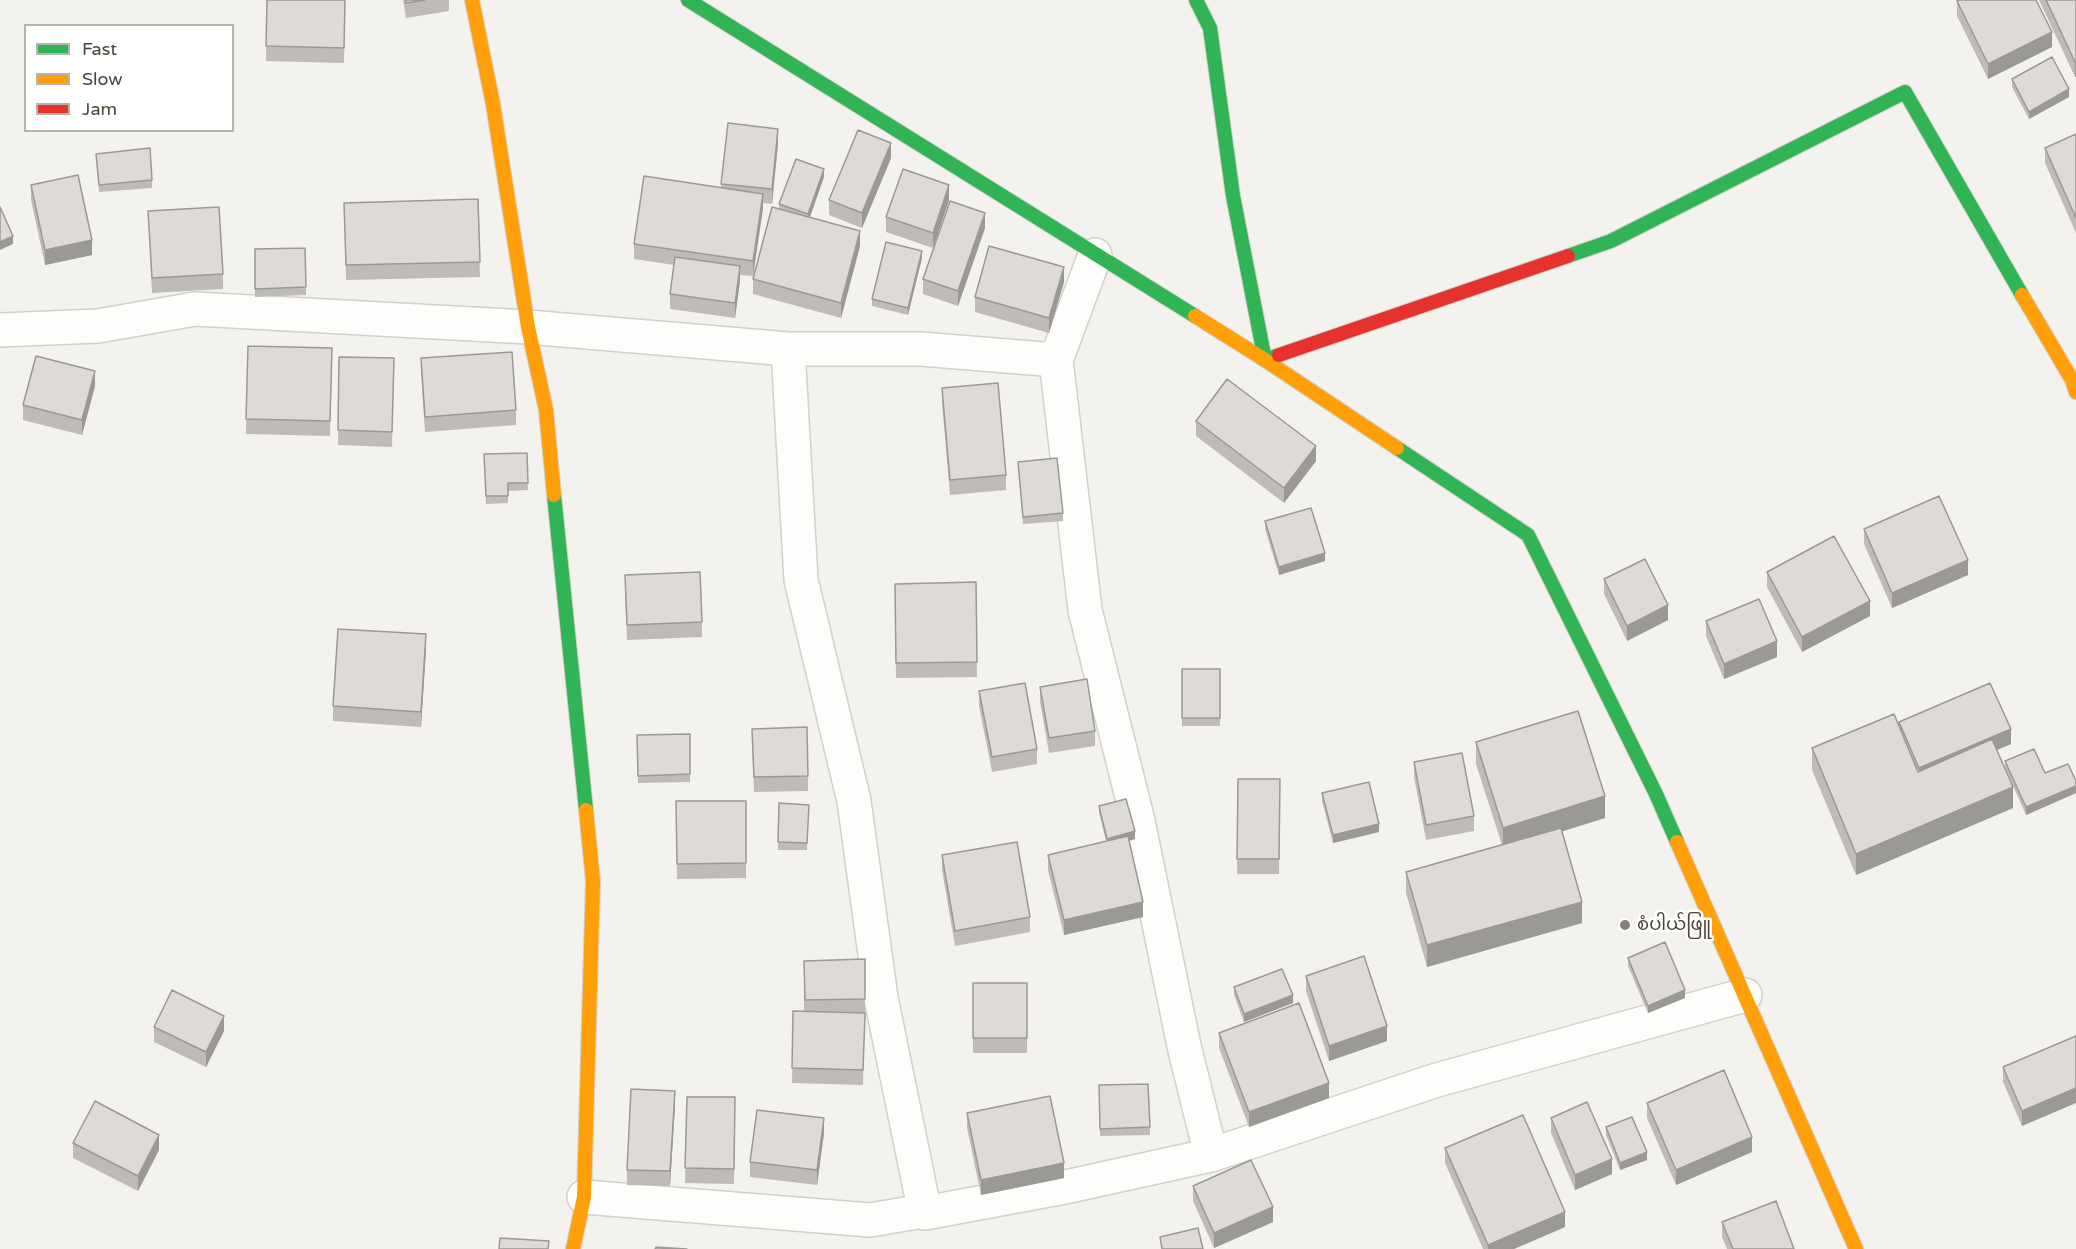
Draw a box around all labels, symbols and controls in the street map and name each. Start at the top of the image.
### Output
legend [24,24,234,132]
text: Fast [82,38,117,60]
text: Slow [82,68,123,90]
text: Jam [82,98,117,120]
place label: စံပါယ်ဖြူ [1637,914,1711,936]
marker: စံပါယ်ဖြူ [1618,918,1632,932]

